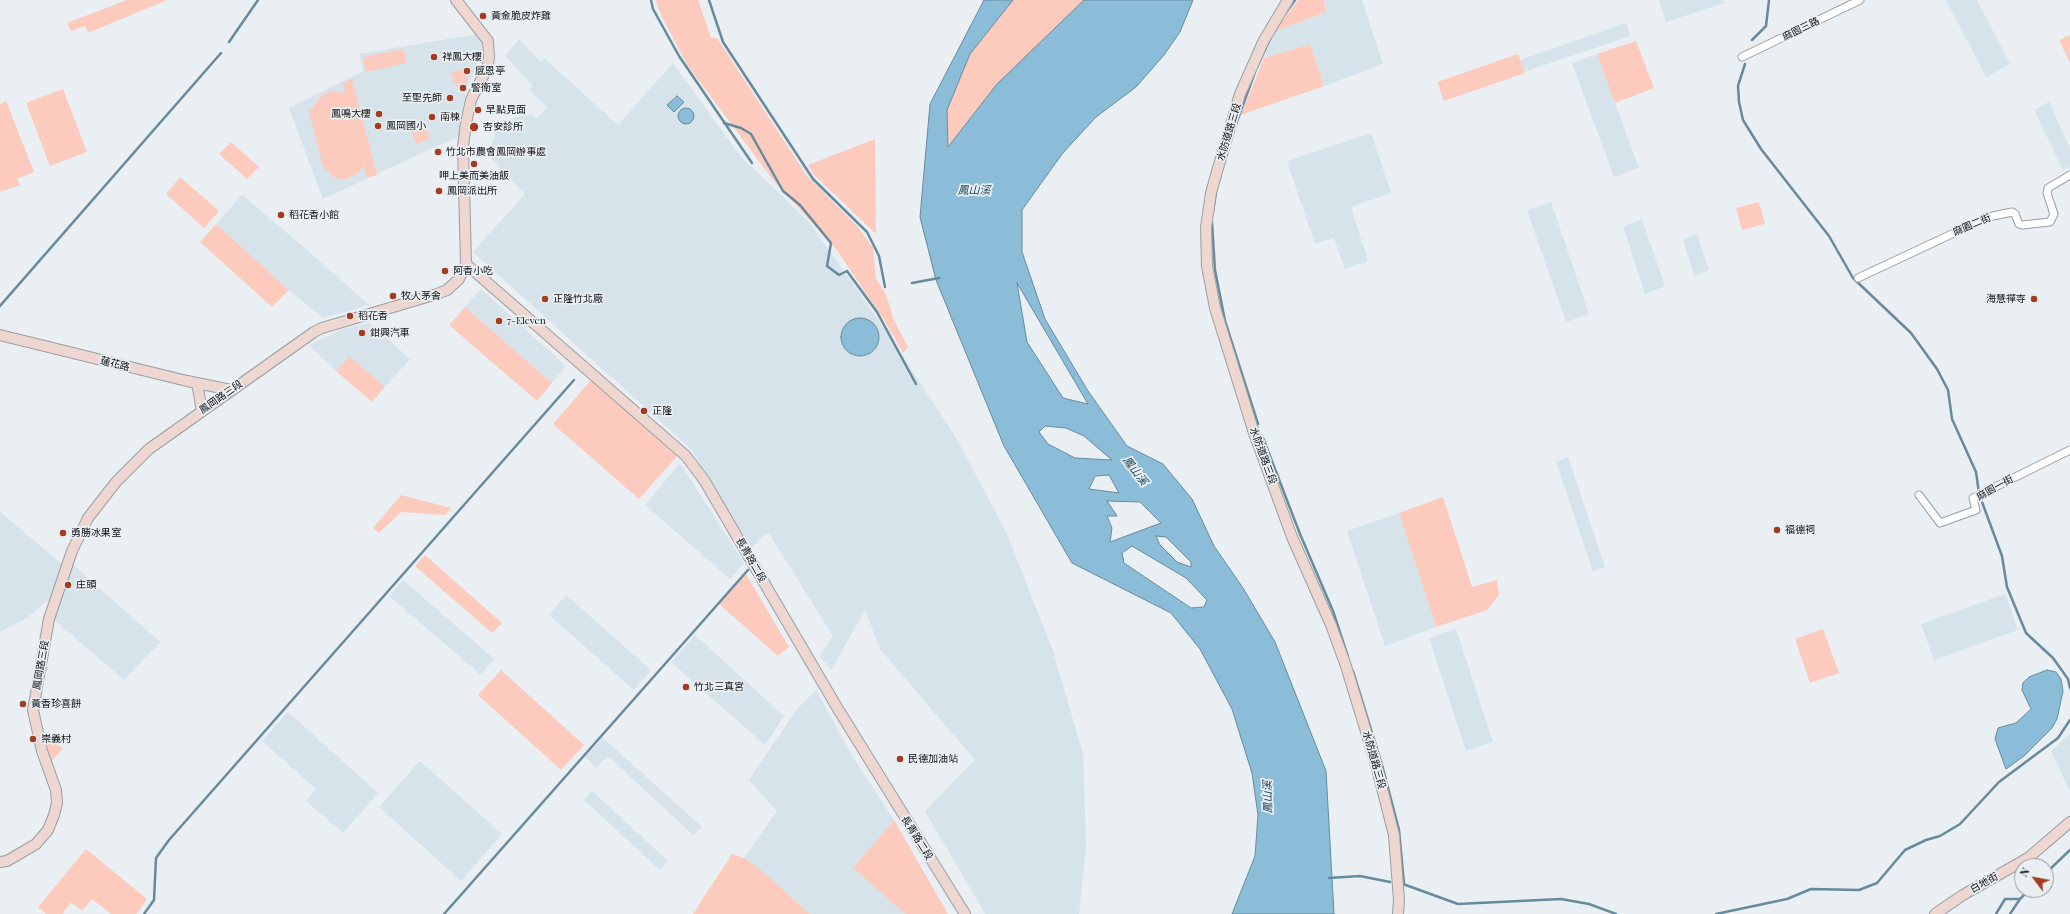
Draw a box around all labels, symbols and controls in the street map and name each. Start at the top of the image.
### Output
place label: 黃金脆皮炸雞 [491,10,551,22]
marker: 黃金脆皮炸雞 [478,11,488,21]
street label: 麻園三路 [1780,15,1822,43]
place label: 祥鳳大樓 [442,51,482,63]
marker: 祥鳳大樓 [429,52,439,62]
place label: 感恩亭 [475,65,505,77]
marker: 感恩亭 [462,66,472,76]
place label: 警衛室 [471,82,501,94]
marker: 警衛室 [458,83,468,93]
place label: 至聖先師 [402,92,442,104]
marker: 至聖先師 [445,93,455,103]
street label: 水防道路三段 [1214,102,1244,162]
place label: 早點見面 [486,104,526,116]
marker: 早點見面 [473,105,483,115]
place label: 鳳鳴大樓 [331,108,371,120]
marker: 鳳鳴大樓 [374,109,384,119]
place label: 南棟 [440,111,460,123]
marker: 南棟 [427,112,437,122]
place label: 鳳岡國小 [386,120,426,132]
marker: 鳳岡國小 [373,121,383,131]
marker: 杏安診所 [468,121,480,133]
place label: 杏安診所 [483,121,523,133]
place label: 竹北市農會鳳岡辦事處 [446,146,546,158]
marker: 竹北市農會鳳岡辦事處 [433,147,443,157]
marker: 呷上美而美油飯 [469,159,479,169]
place label: 呷上美而美油飯 [439,170,509,182]
water label: 鳳山溪 [958,184,990,198]
place label: 鳳岡派出所 [447,185,497,197]
marker: 鳳岡派出所 [434,186,444,196]
place label: 稻花香小館 [289,209,339,221]
marker: 稻花香小館 [276,210,286,220]
street label: 麻園二街 [1951,212,1993,238]
place label: 阿香小吃 [453,265,493,277]
marker: 阿香小吃 [440,266,450,276]
place label: 牧人茅舍 [401,290,441,302]
marker: 牧人茅舍 [388,291,398,301]
place label: 正隆竹北廠 [553,293,603,305]
place label: 海慧禪寺 [1986,293,2026,305]
marker: 正隆竹北廠 [540,294,550,304]
marker: 海慧禪寺 [2029,294,2039,304]
place label: 稻花香 [358,310,388,322]
marker: 稻花香 [345,311,355,321]
place label: 7-Eleven [507,315,546,327]
marker: 7-Eleven [494,316,504,326]
place label: 鉗興汽車 [370,327,410,339]
marker: 鉗興汽車 [357,328,367,338]
street label: 蓮花路 [99,355,131,373]
street label: 鳳岡路三段 [197,378,245,416]
place label: 正隆 [652,405,672,417]
marker: 正隆 [639,406,649,416]
street label: 水防道路三段 [1247,426,1279,486]
water label: 鳳山溪 [1120,454,1150,488]
street label: 麻園一街 [1975,473,2015,503]
place label: 福德祠 [1785,524,1815,536]
marker: 福德祠 [1772,525,1782,535]
place label: 勇勝冰果室 [71,527,121,539]
marker: 勇勝冰果室 [58,528,68,538]
street label: 長青路二段 [733,535,769,585]
place label: 庄頭 [76,579,96,591]
marker: 庄頭 [63,580,73,590]
street label: 鳳岡路三段 [31,639,51,691]
place label: 竹北三真宮 [694,681,744,693]
marker: 竹北三真宮 [681,682,691,692]
place label: 黃香珍喜餅 [31,698,81,710]
marker: 黃香珍喜餅 [18,699,28,709]
street label: 水防道路三段 [1360,730,1388,790]
place label: 崇義村 [41,733,71,745]
marker: 崇義村 [28,734,38,744]
place label: 民德加油站 [908,753,958,765]
marker: 民德加油站 [895,754,905,764]
water label: 鳳山溪 [1261,780,1275,814]
street label: 長青路二段 [899,814,935,862]
north arrow [2014,858,2054,898]
text: N [2016,865,2033,879]
street label: 白地街 [1968,870,2000,896]

